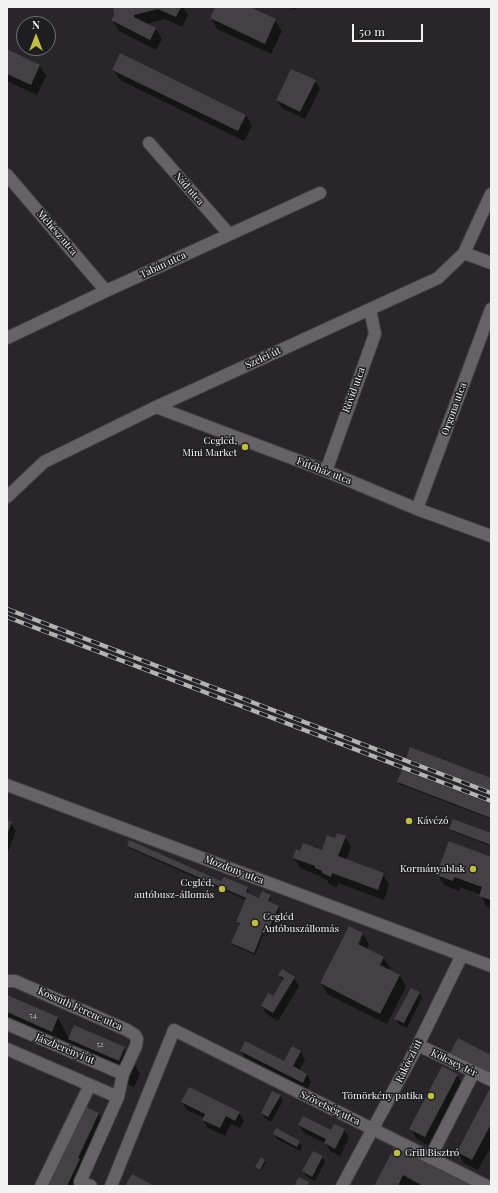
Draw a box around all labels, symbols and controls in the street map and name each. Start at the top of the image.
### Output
north arrow [16,16,56,56]
scale bar [354,16,425,42]
text: N [32,17,40,32]
text: 50 m [359,23,385,39]
street label: Nád utca [172,170,206,208]
street label: Méhész utca [34,208,80,258]
street label: Tabán utca [138,249,188,281]
street label: Szelei út [243,345,283,371]
street label: Rövid utca [340,366,368,414]
street label: Orgona utca [439,381,469,437]
place label: Cegléd, Mini Market [182,435,237,458]
marker: Cegléd, Mini Market [240,442,250,452]
street label: Fűtőház utca [295,455,353,487]
place label: Kávézó [417,815,449,827]
marker: Kávézó [404,816,414,826]
street label: Mozdony utca [203,853,265,887]
place label: Kormányablak [400,863,465,875]
marker: Kormányablak [468,864,478,874]
place label: Cegléd, autóbusz-állomás [134,877,214,900]
marker: Cegléd, autóbusz-állomás [217,884,227,894]
place label: Cegléd Autóbuszállomás [263,911,339,934]
marker: Cegléd Autóbuszállomás [250,918,260,928]
street label: Kossuth Ferenc utca [36,985,124,1033]
house number: 54 [29,1010,37,1020]
street label: Jászberényi út [34,1031,96,1067]
street label: Rákóczi út [393,1038,425,1084]
house number: 52 [96,1039,104,1049]
street label: Kölcsey tér [429,1047,479,1079]
street label: Szövetség utca [298,1088,362,1128]
place label: Tömörkény patika [342,1090,423,1102]
marker: Tömörkény patika [426,1091,436,1101]
place label: Grill Bisztró [405,1147,459,1159]
marker: Grill Bisztró [392,1148,402,1158]

